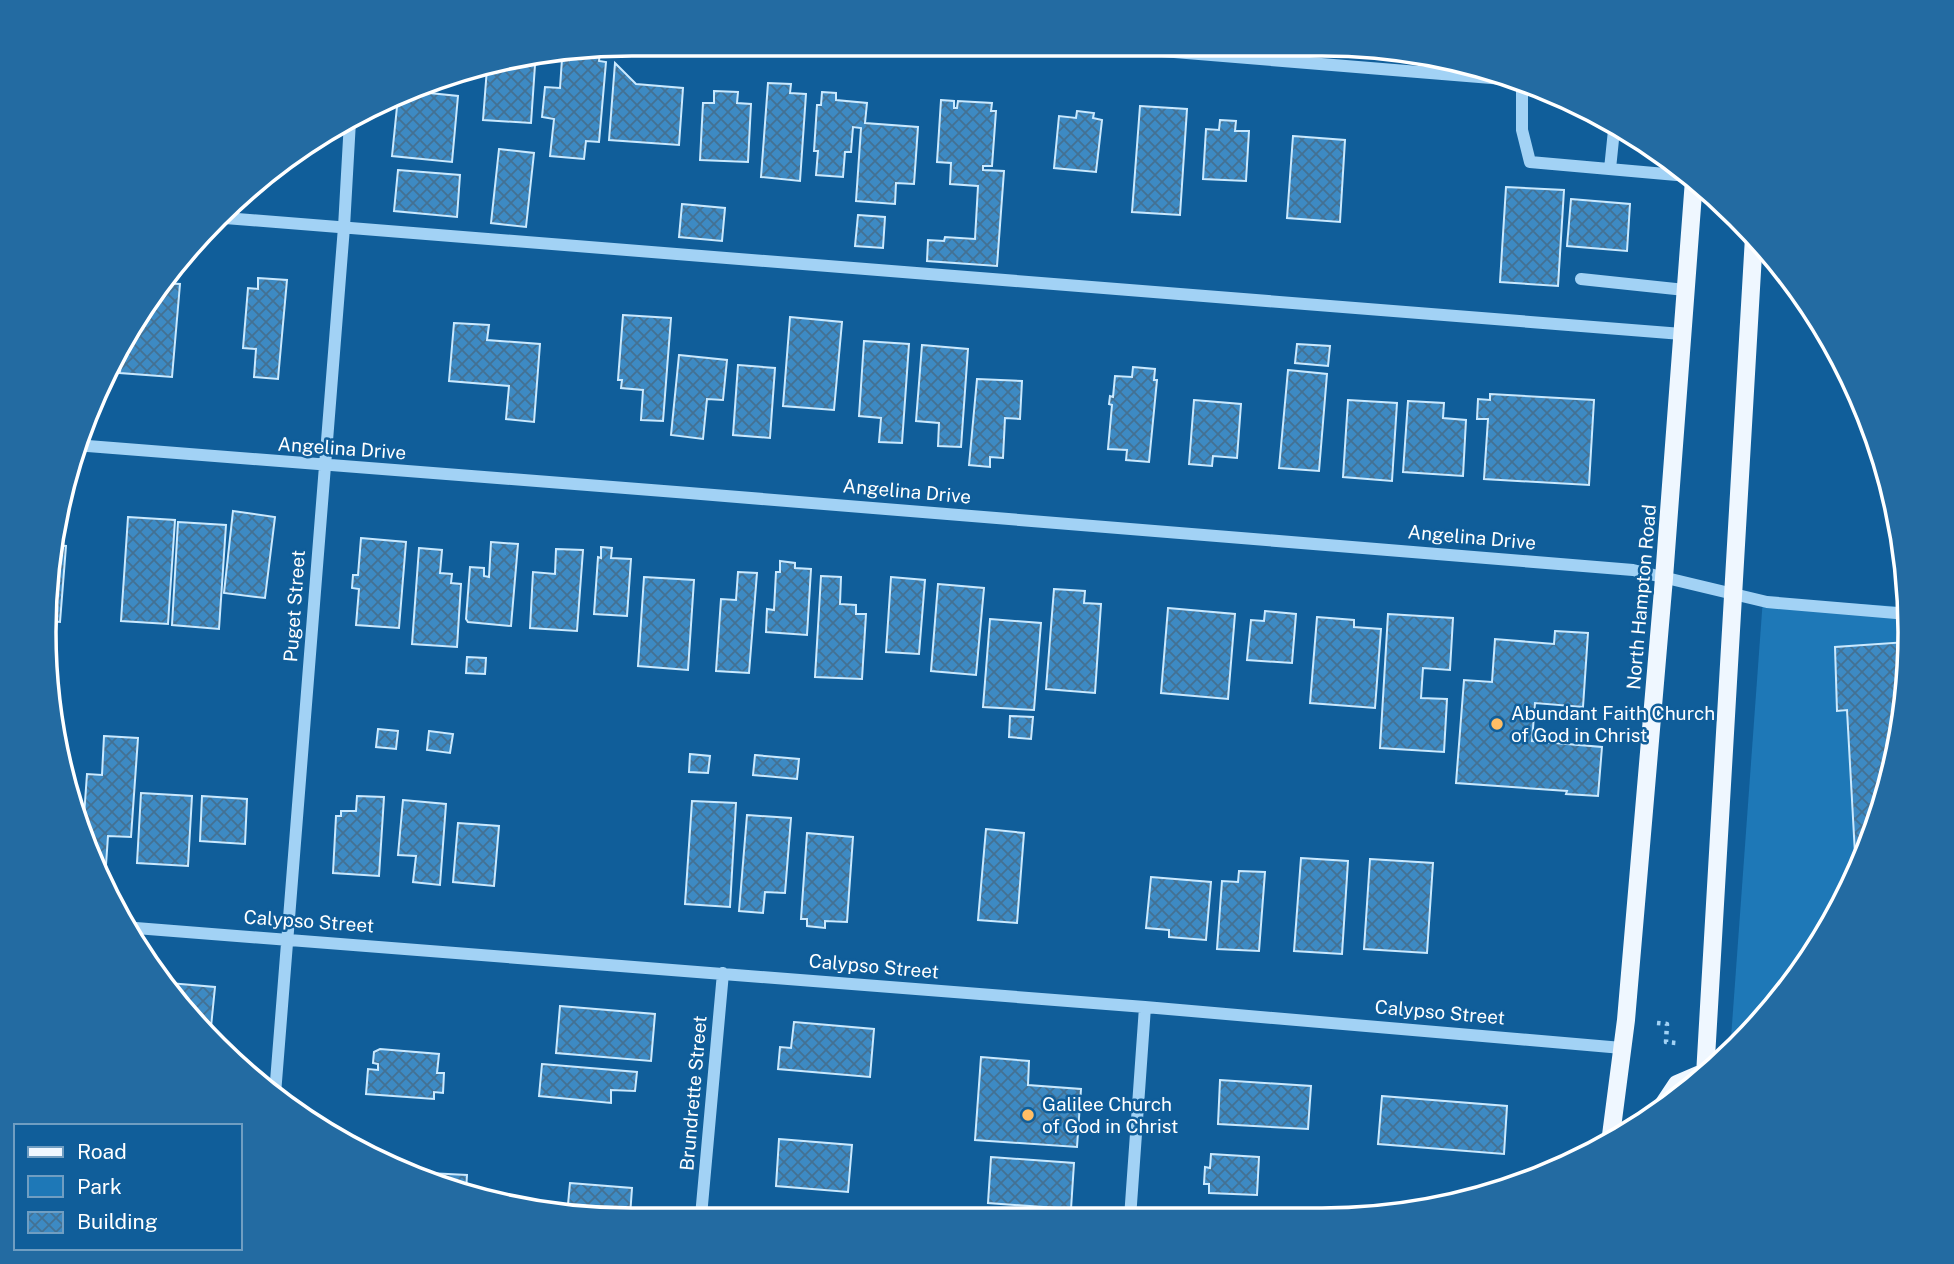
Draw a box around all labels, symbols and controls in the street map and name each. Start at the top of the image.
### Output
street label: Angelina Drive [277,433,407,463]
street label: Angelina Drive [842,474,972,508]
street label: North Hampton Road [1622,503,1660,691]
street label: Angelina Drive [1407,520,1537,554]
street label: Puget Street [279,549,309,663]
place label: Abundant Faith Church of God in Christ [1511,702,1715,746]
marker: Abundant Faith Church of God in Christ [1489,716,1505,732]
street label: Calypso Street [243,905,375,937]
street label: Calypso Street [808,949,940,983]
street label: Calypso Street [1374,995,1506,1029]
street label: Brundrette Street [675,1014,711,1172]
place label: Galilee Church of God in Christ [1042,1093,1179,1137]
marker: Galilee Church of God in Christ [1020,1107,1036,1123]
legend [14,1124,242,1250]
text: Road [77,1139,127,1164]
text: Park [77,1174,122,1199]
text: Building [77,1209,158,1234]

